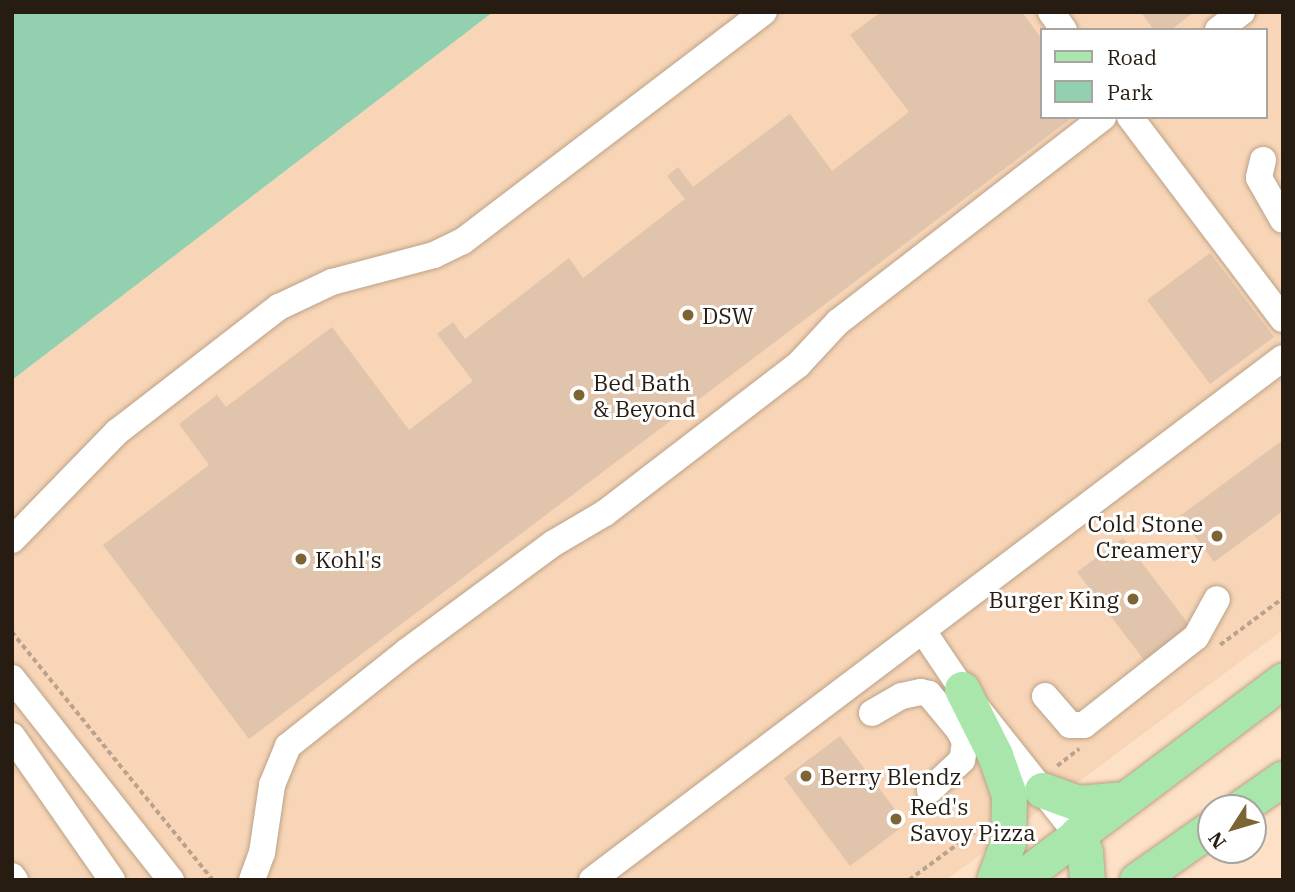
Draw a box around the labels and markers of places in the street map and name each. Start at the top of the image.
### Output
place label: DSW [702,301,754,329]
marker: DSW [680,307,696,323]
place label: Bed Bath & Beyond [593,368,696,422]
marker: Bed Bath & Beyond [571,387,587,403]
place label: Cold Stone Creamery [1087,509,1203,563]
marker: Cold Stone Creamery [1209,528,1225,544]
place label: Kohl's [315,545,382,573]
marker: Kohl's [293,551,309,567]
place label: Burger King [988,585,1119,613]
marker: Burger King [1125,591,1141,607]
place label: Berry Blendz [820,762,961,790]
marker: Berry Blendz [798,768,814,784]
place label: Red's Savoy Pizza [910,792,1036,846]
marker: Red's Savoy Pizza [888,811,904,827]

